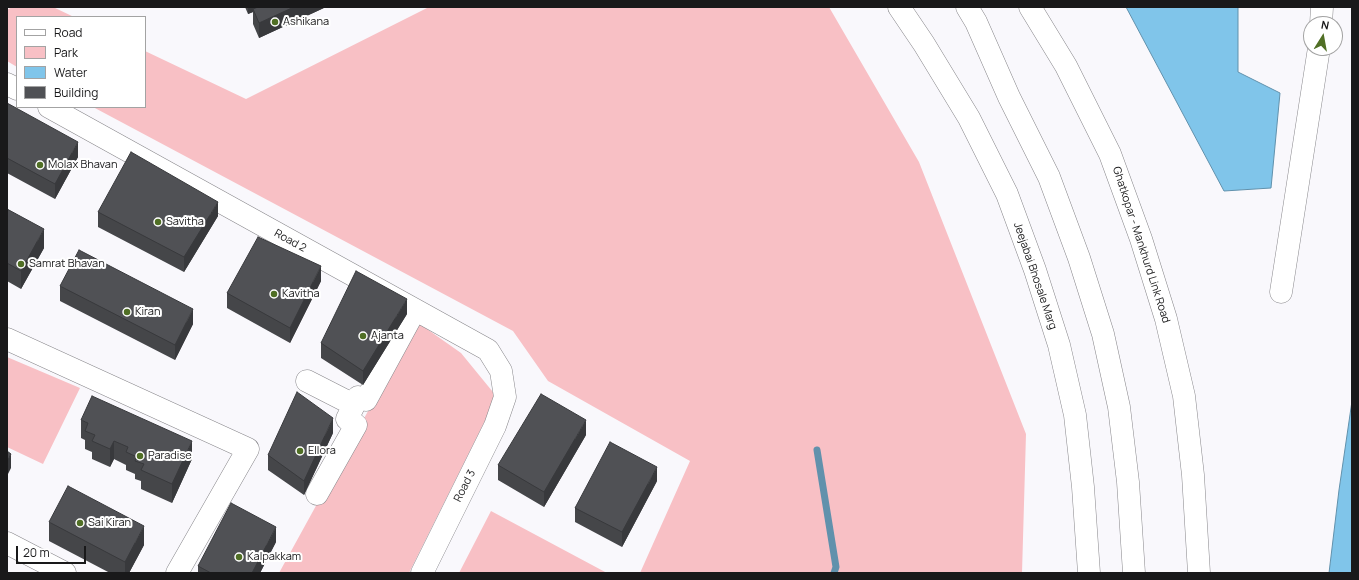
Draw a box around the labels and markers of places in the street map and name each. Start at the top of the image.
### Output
place label: Ashikana [283,15,329,29]
marker: Ashikana [270,17,280,27]
place label: Molax Bhavan [48,158,117,172]
marker: Molax Bhavan [35,160,45,170]
place label: Savitha [166,215,204,229]
marker: Savitha [153,217,163,227]
place label: Samrat Bhavan [29,257,105,271]
marker: Samrat Bhavan [16,259,26,269]
place label: Kavitha [282,287,320,301]
marker: Kavitha [269,289,279,299]
place label: Kiran [135,305,160,319]
marker: Kiran [122,307,132,317]
place label: Ajanta [371,329,404,343]
marker: Ajanta [358,331,368,341]
place label: Ellora [308,444,336,458]
marker: Ellora [295,446,305,456]
place label: Paradise [148,449,192,463]
marker: Paradise [135,451,145,461]
place label: Sai Kiran [88,516,131,530]
marker: Sai Kiran [75,518,85,528]
place label: Kalpakkam [247,550,301,564]
marker: Kalpakkam [234,552,244,562]

